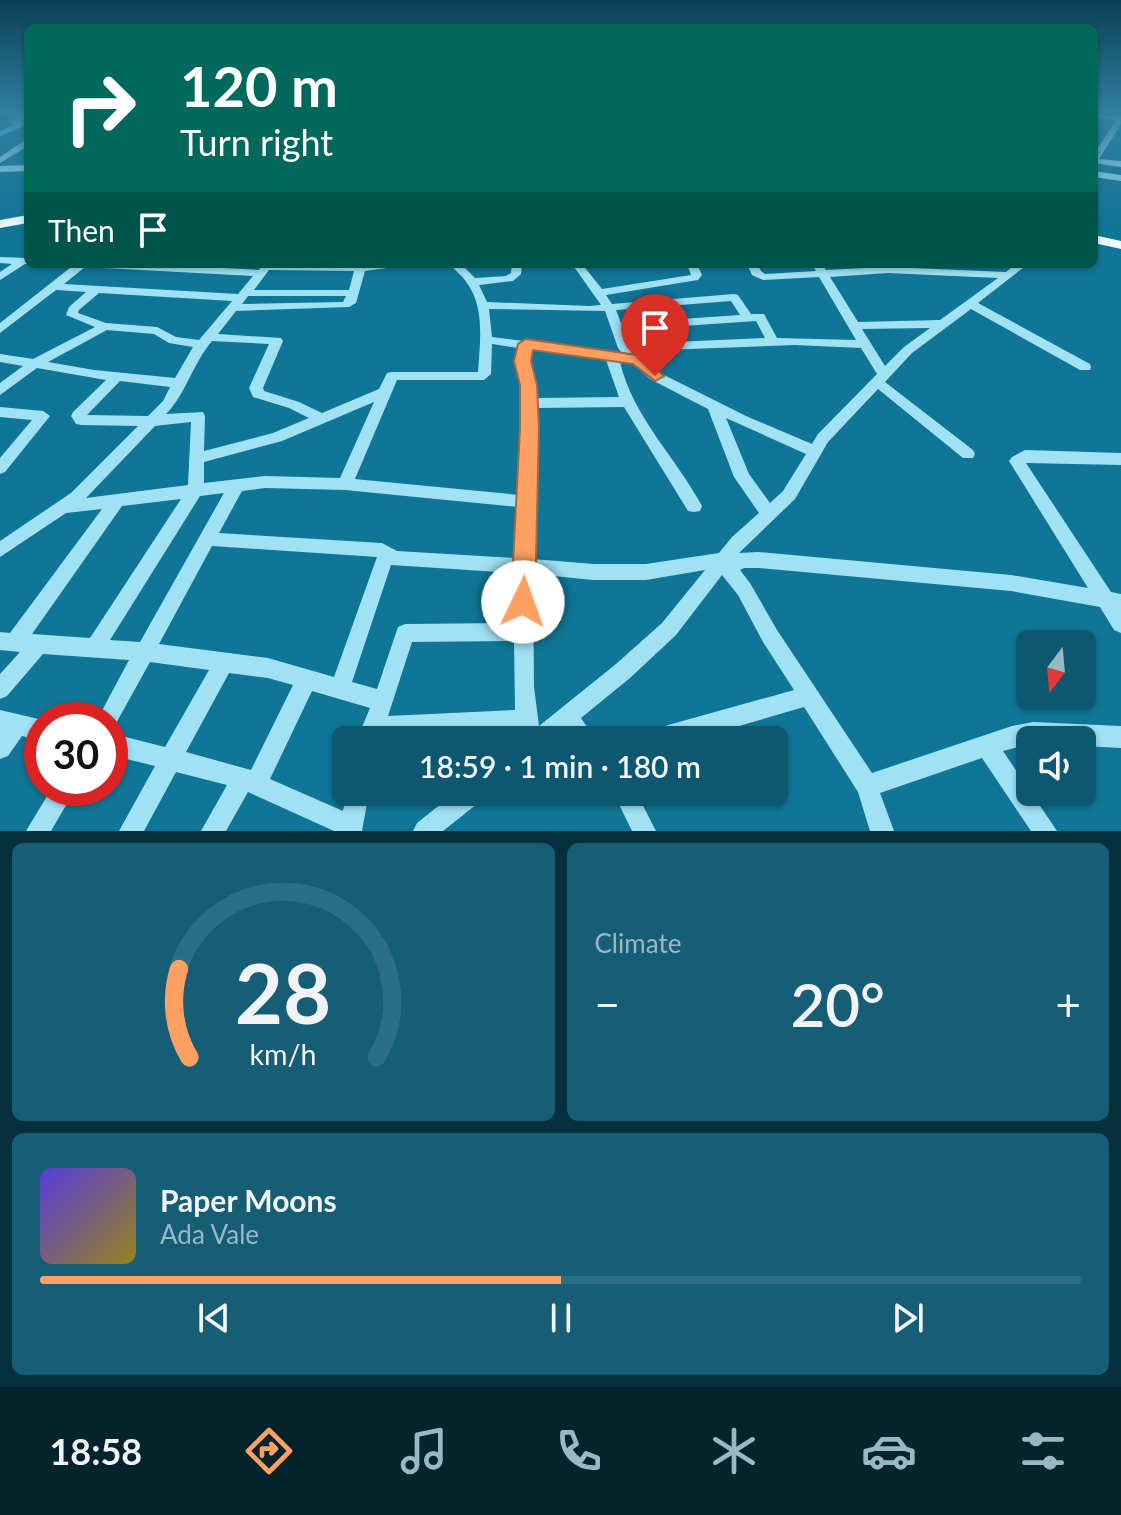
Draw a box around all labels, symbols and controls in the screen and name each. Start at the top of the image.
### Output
text: 120 m [180,52,338,119]
icon: right [48,56,152,160]
text: Turn right [180,120,333,164]
icon: arrive [131,208,175,252]
text: Then [48,212,115,248]
pin [621,294,689,376]
icon: arrive [633,306,677,350]
position arrow [481,560,565,644]
north arrow [1016,630,1096,710]
map controls [1016,630,1096,806]
speed limit sign: 30 [24,702,128,806]
button: sound [1016,726,1096,806]
text: 18:59 · 1 min · 180 m [419,748,701,784]
text: Climate [595,927,681,959]
text: 28 [235,942,332,1042]
text: 20° [791,968,885,1040]
text: − [595,978,620,1030]
text: + [1055,978,1081,1030]
text: km/h [250,1037,317,1071]
text: Paper Moons [160,1182,337,1218]
text: Ada Vale [160,1218,259,1250]
icon: previous [192,1296,236,1340]
icon: pause [539,1296,583,1340]
icon: next [886,1296,930,1340]
icon: directions [241,1423,297,1479]
icon: music [396,1423,452,1479]
icon: phone [551,1423,607,1479]
icon: climate [706,1423,762,1479]
icon: car [861,1423,917,1479]
icon: filters [1015,1423,1071,1479]
text: 18:58 [49,1429,142,1473]

